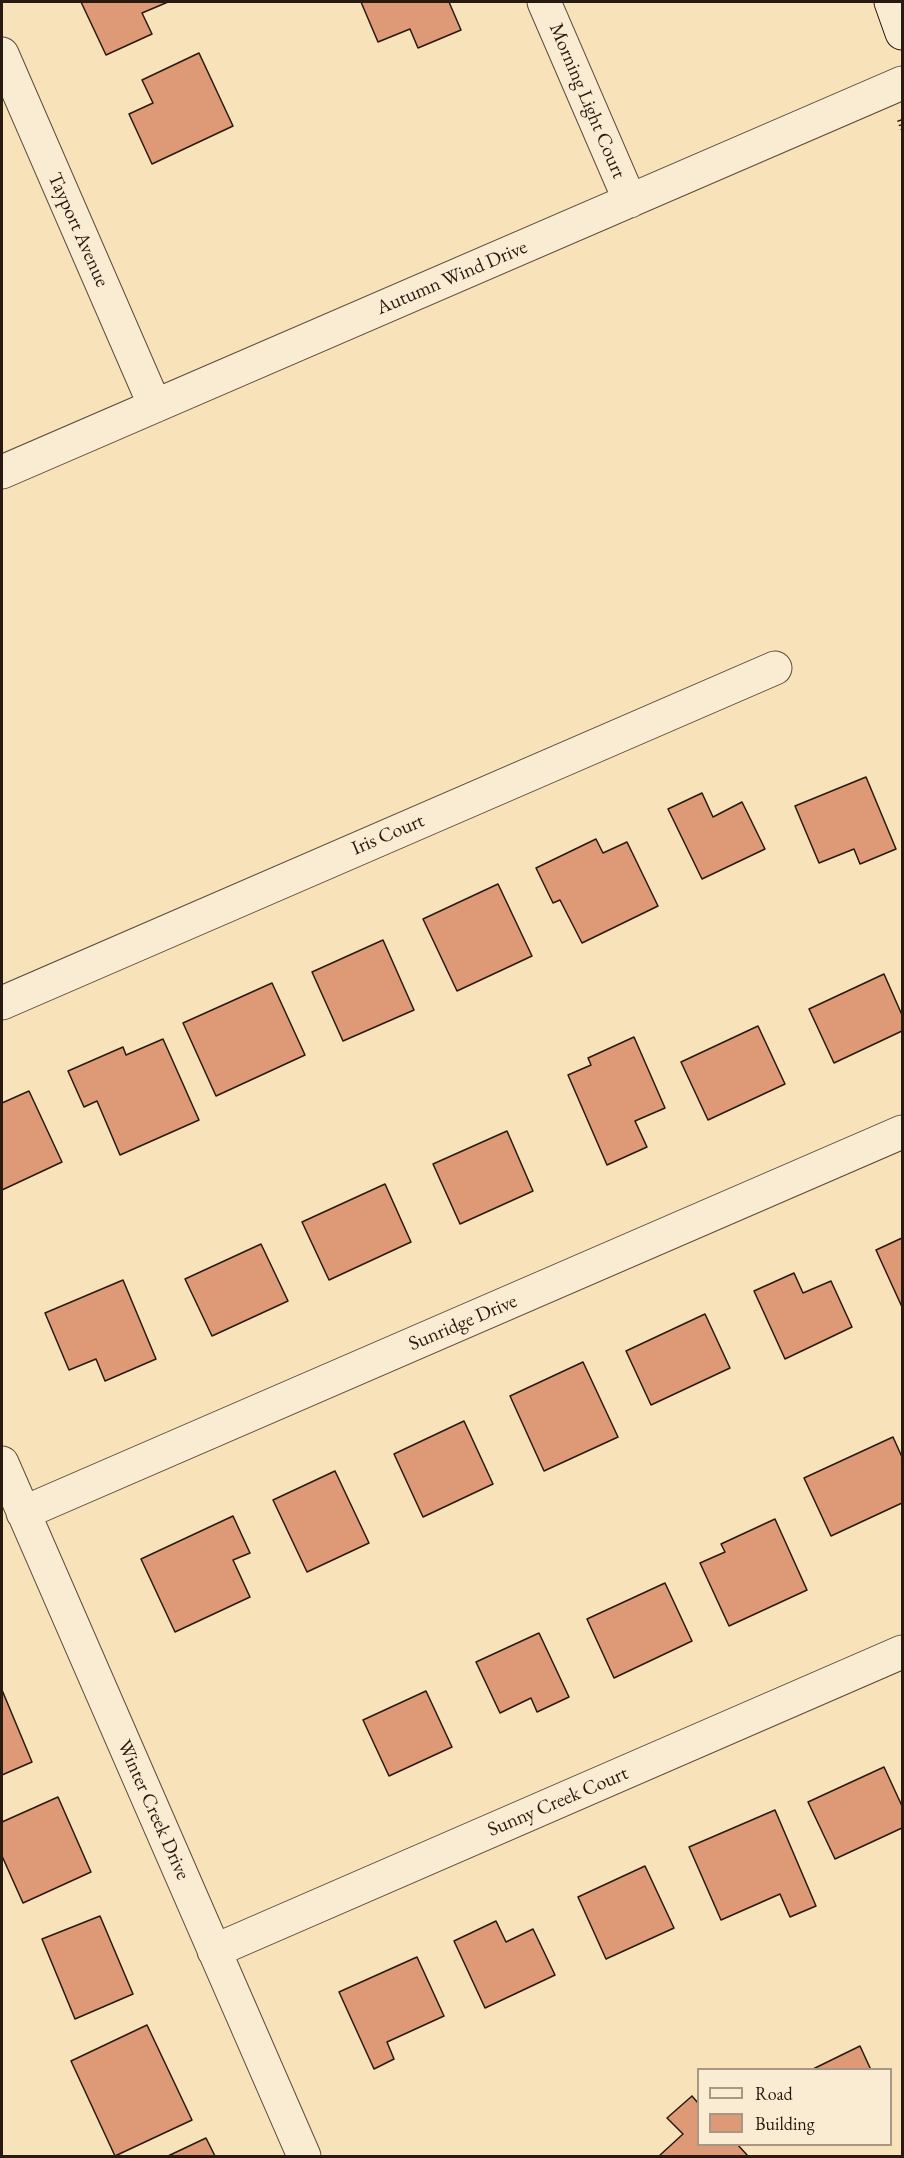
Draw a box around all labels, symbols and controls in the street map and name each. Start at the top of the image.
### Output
street label: Morning Light Court [543,20,631,182]
street label: Tayport Avenue [42,169,114,291]
street label: Autumn Wind Drive [373,235,531,321]
street label: Iris Court [348,809,428,861]
street label: Sunridge Drive [405,1289,521,1357]
street label: Winter Creek Drive [111,1736,195,1884]
street label: Sunny Creek Court [484,1762,632,1842]
legend [697,2068,892,2146]
text: Road [755,2082,793,2105]
text: Building [755,2112,815,2135]

